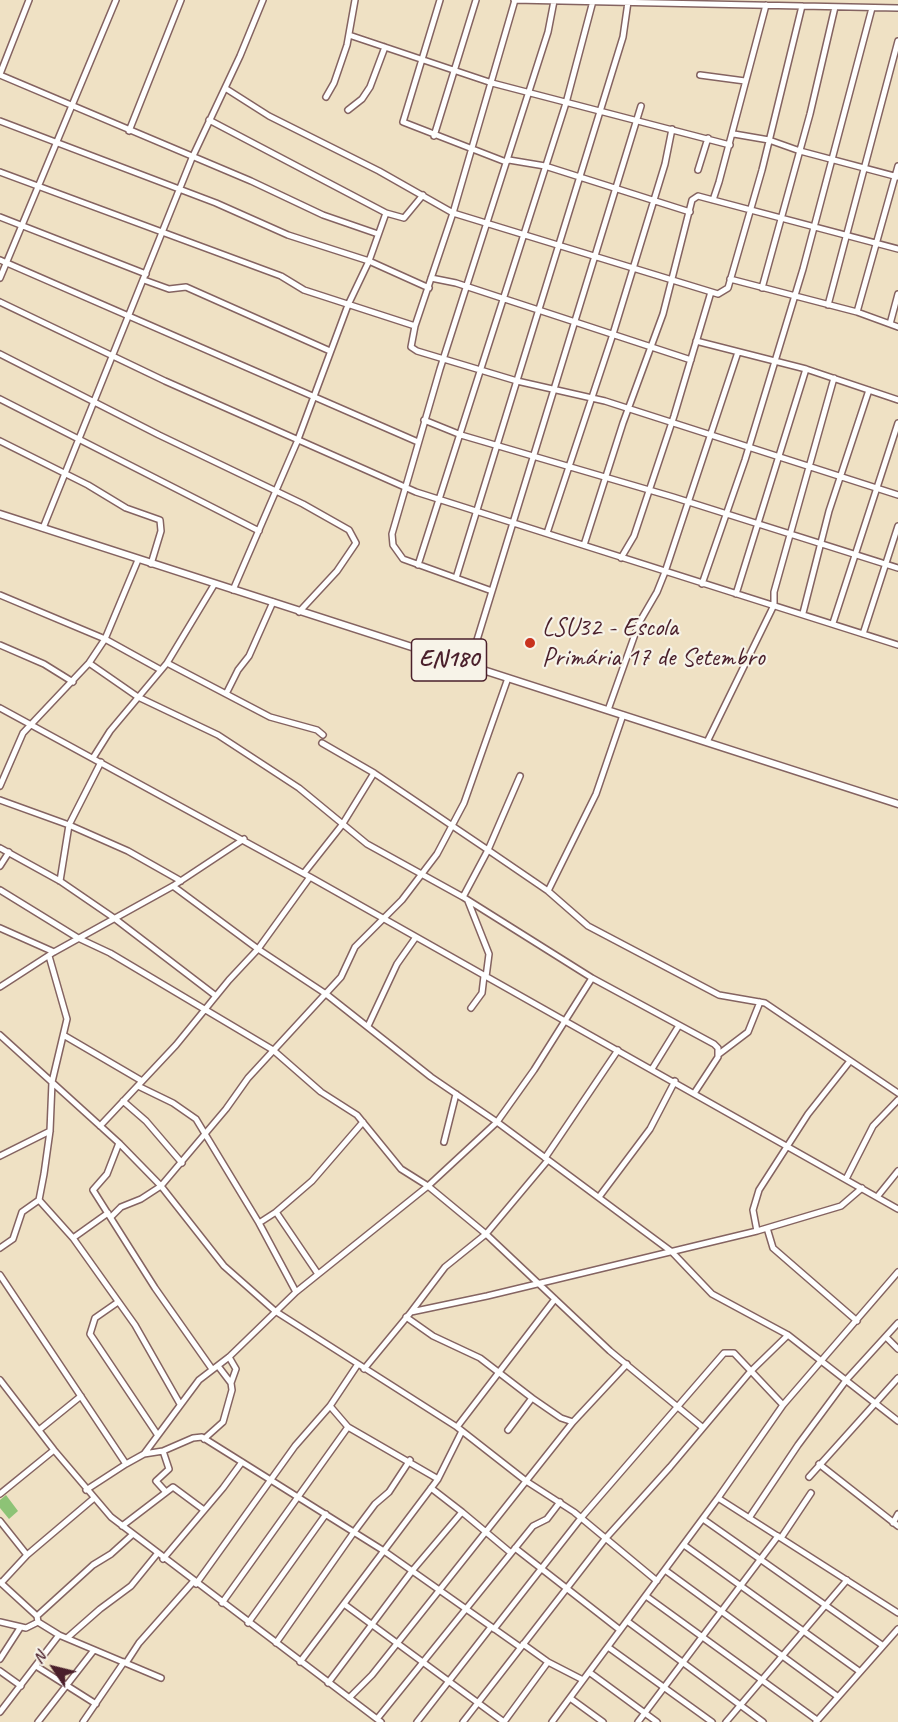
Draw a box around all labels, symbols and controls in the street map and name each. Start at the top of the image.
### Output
place label: LSU32 - Escola Primária 17 de Setembro [542,612,765,674]
marker: LSU32 - Escola Primária 17 de Setembro [523,636,537,650]
road number: EN180 [412,639,486,681]
north arrow [24,1638,84,1698]
text: N [28,1648,50,1667]

